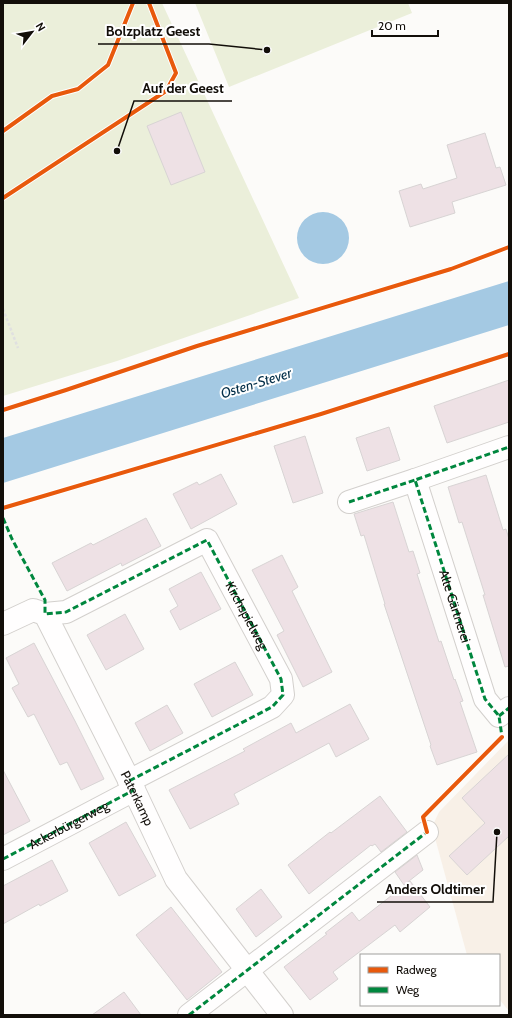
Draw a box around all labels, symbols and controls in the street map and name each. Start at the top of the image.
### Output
north arrow [12,12,52,52]
scale bar [372,12,438,38]
callout: Bolzplatz Geest [98,18,209,44]
text: 20 m [378,18,406,33]
text: N [33,20,49,34]
text: Bolzplatz Geest [106,22,200,40]
callout: Auf der Geest [134,75,232,101]
text: Auf der Geest [142,79,224,97]
water label: Osten-Stever [218,363,294,402]
street label: Alte Gärtnerei [436,568,474,645]
street label: Kirchspielweg [222,579,272,653]
street label: Paterkamp [117,768,158,828]
street label: Ackerbürgerweg [26,797,112,852]
callout: Anders Oldtimer [377,876,493,902]
text: Anders Oldtimer [385,880,485,898]
legend [360,954,500,1006]
text: Radweg [396,962,437,977]
text: Weg [396,982,420,997]

